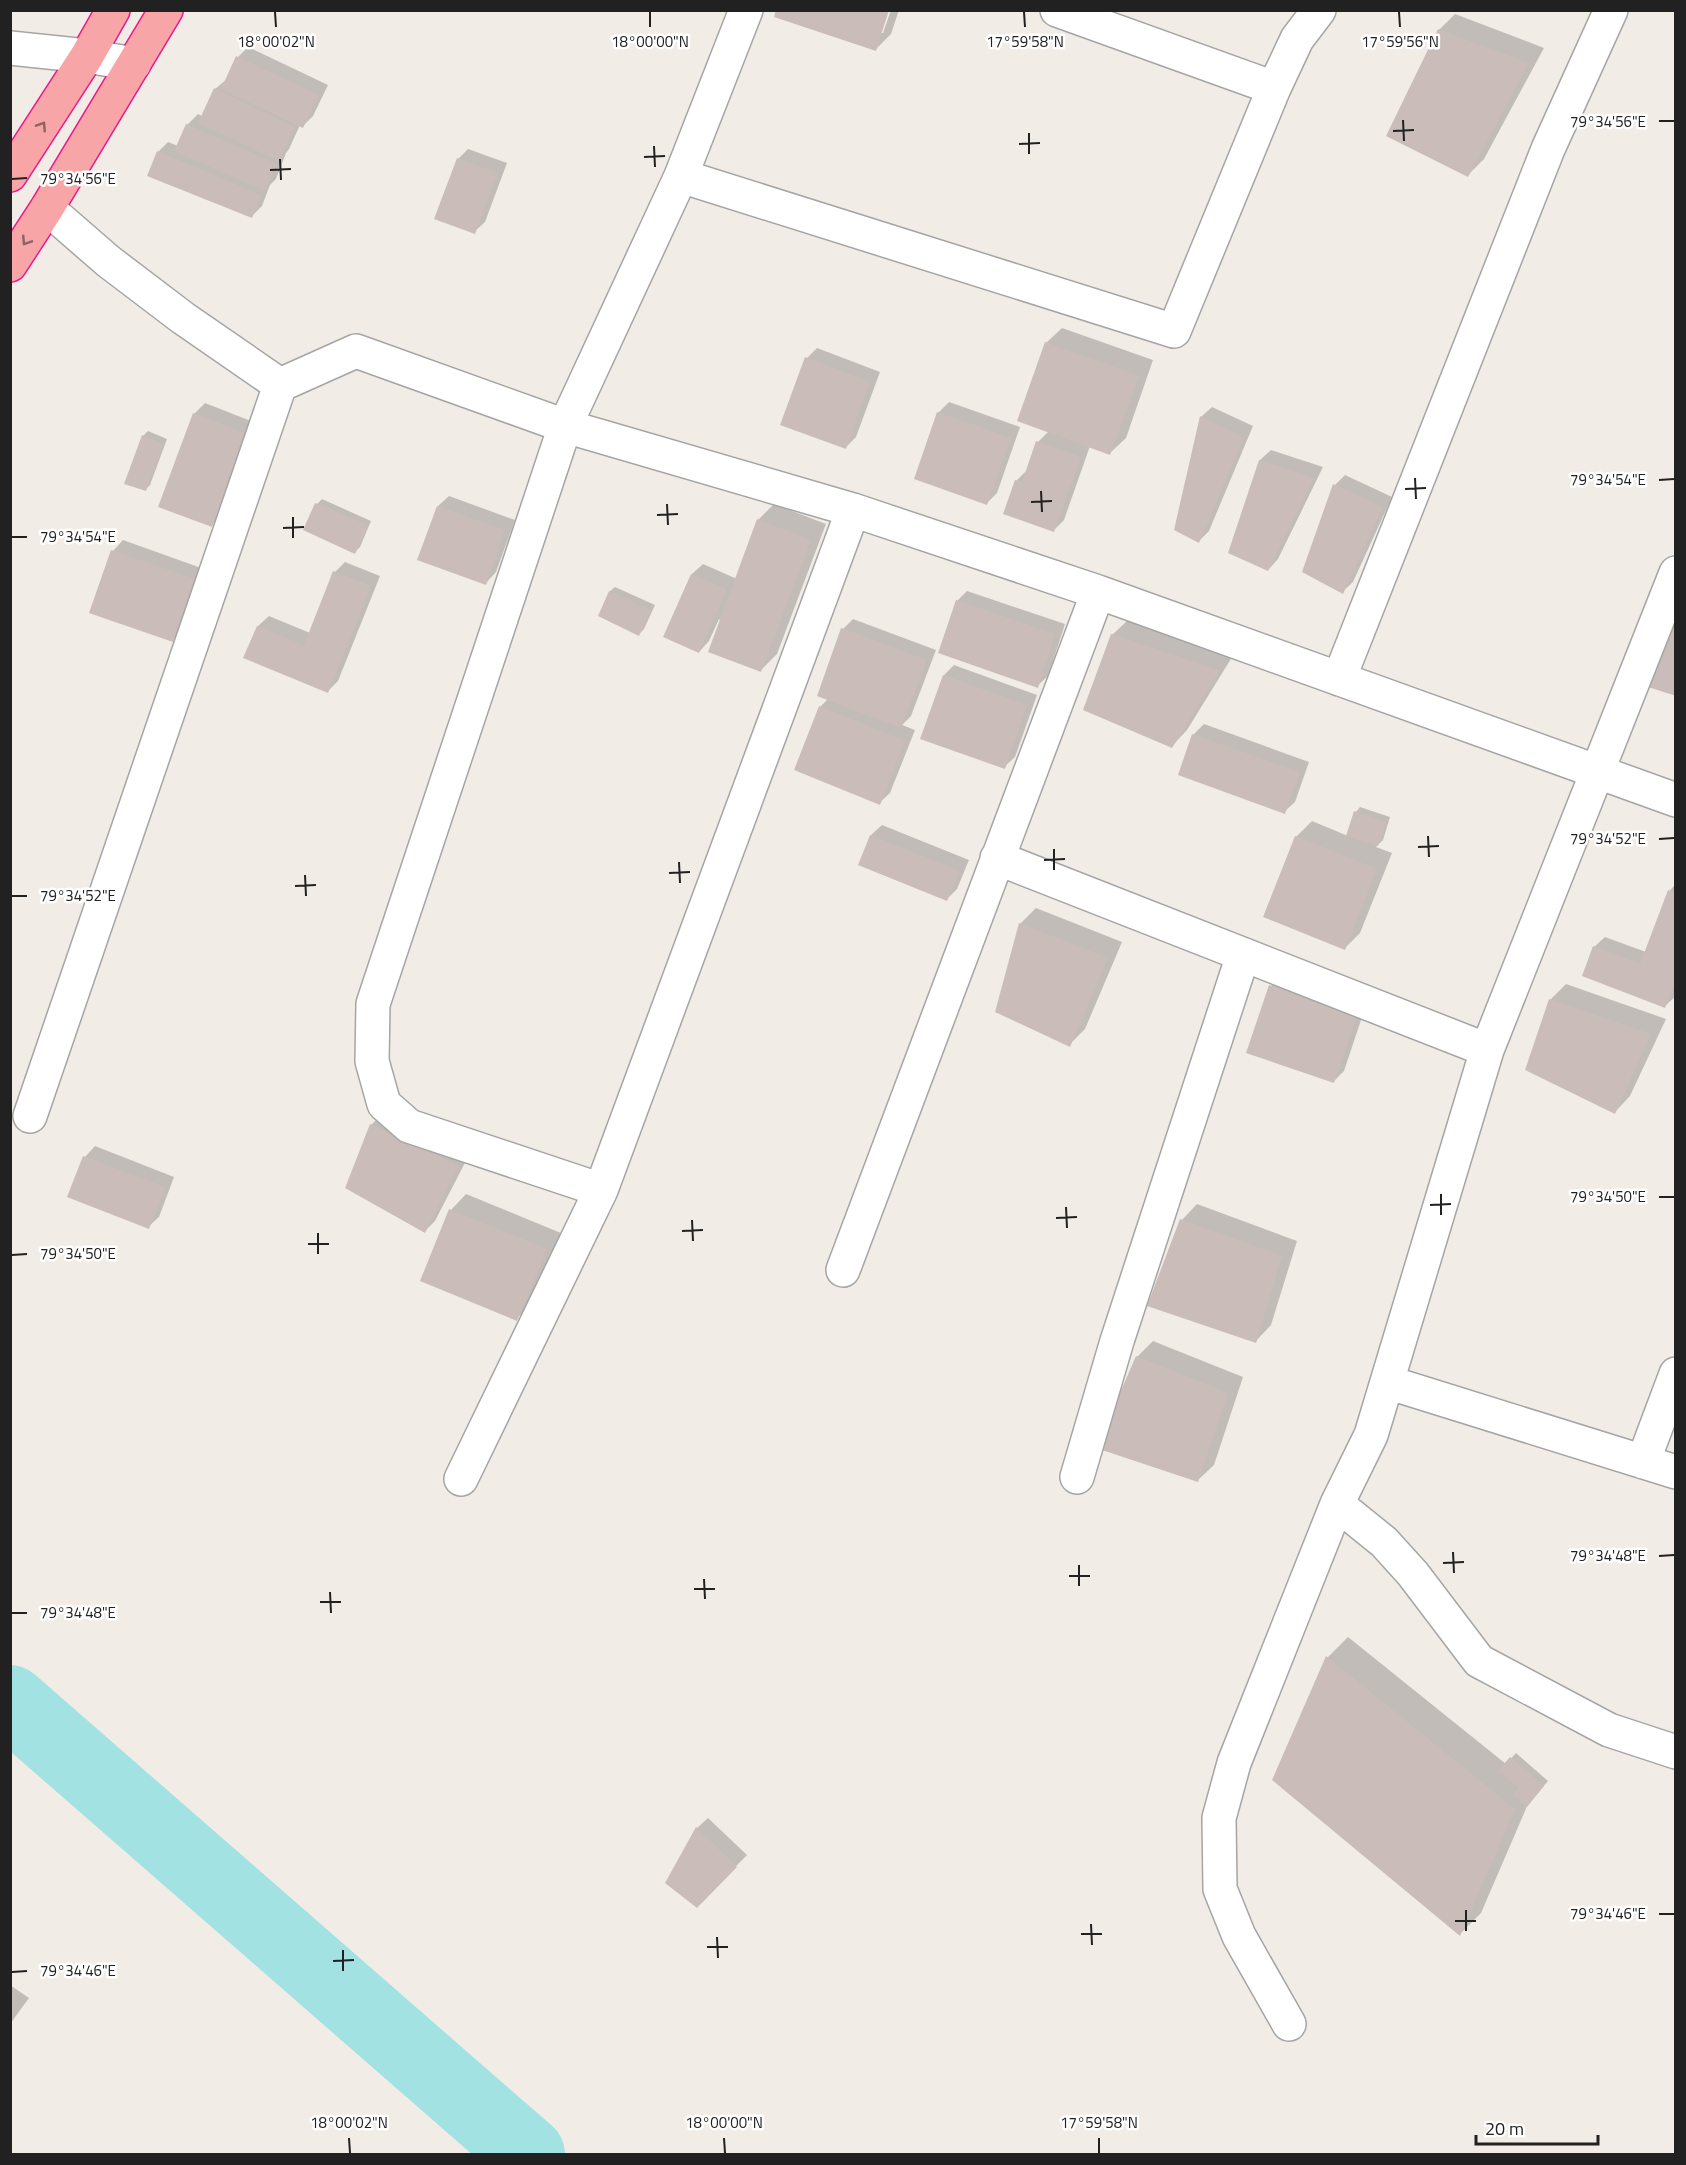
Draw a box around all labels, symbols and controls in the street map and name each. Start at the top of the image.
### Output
text: 18°00'02"N [237,30,315,53]
text: 18°00'00"N [611,30,689,53]
text: 17°59'58"N [986,30,1064,53]
text: 17°59'56"N [1361,30,1439,53]
text: 79°34'56"E [1570,110,1646,133]
one-way arrow [35,122,47,132]
text: 79°34'56"E [40,167,116,190]
one-way arrow [22,234,33,245]
text: 79°34'54"E [1570,468,1646,491]
text: 79°34'54"E [40,525,116,548]
text: 79°34'52"E [1570,827,1646,850]
text: 79°34'52"E [40,884,116,907]
text: 79°34'50"E [1570,1185,1646,1208]
text: 79°34'50"E [40,1242,116,1265]
text: 79°34'48"E [1570,1544,1646,1567]
text: 79°34'48"E [40,1601,116,1624]
text: 79°34'46"E [1570,1902,1646,1925]
text: 79°34'46"E [40,1959,116,1982]
scale bar [1476,2108,1598,2146]
text: 18°00'02"N [310,2111,388,2134]
text: 18°00'00"N [685,2111,763,2134]
text: 17°59'58"N [1060,2111,1138,2134]
text: 20 m [1485,2115,1524,2142]

